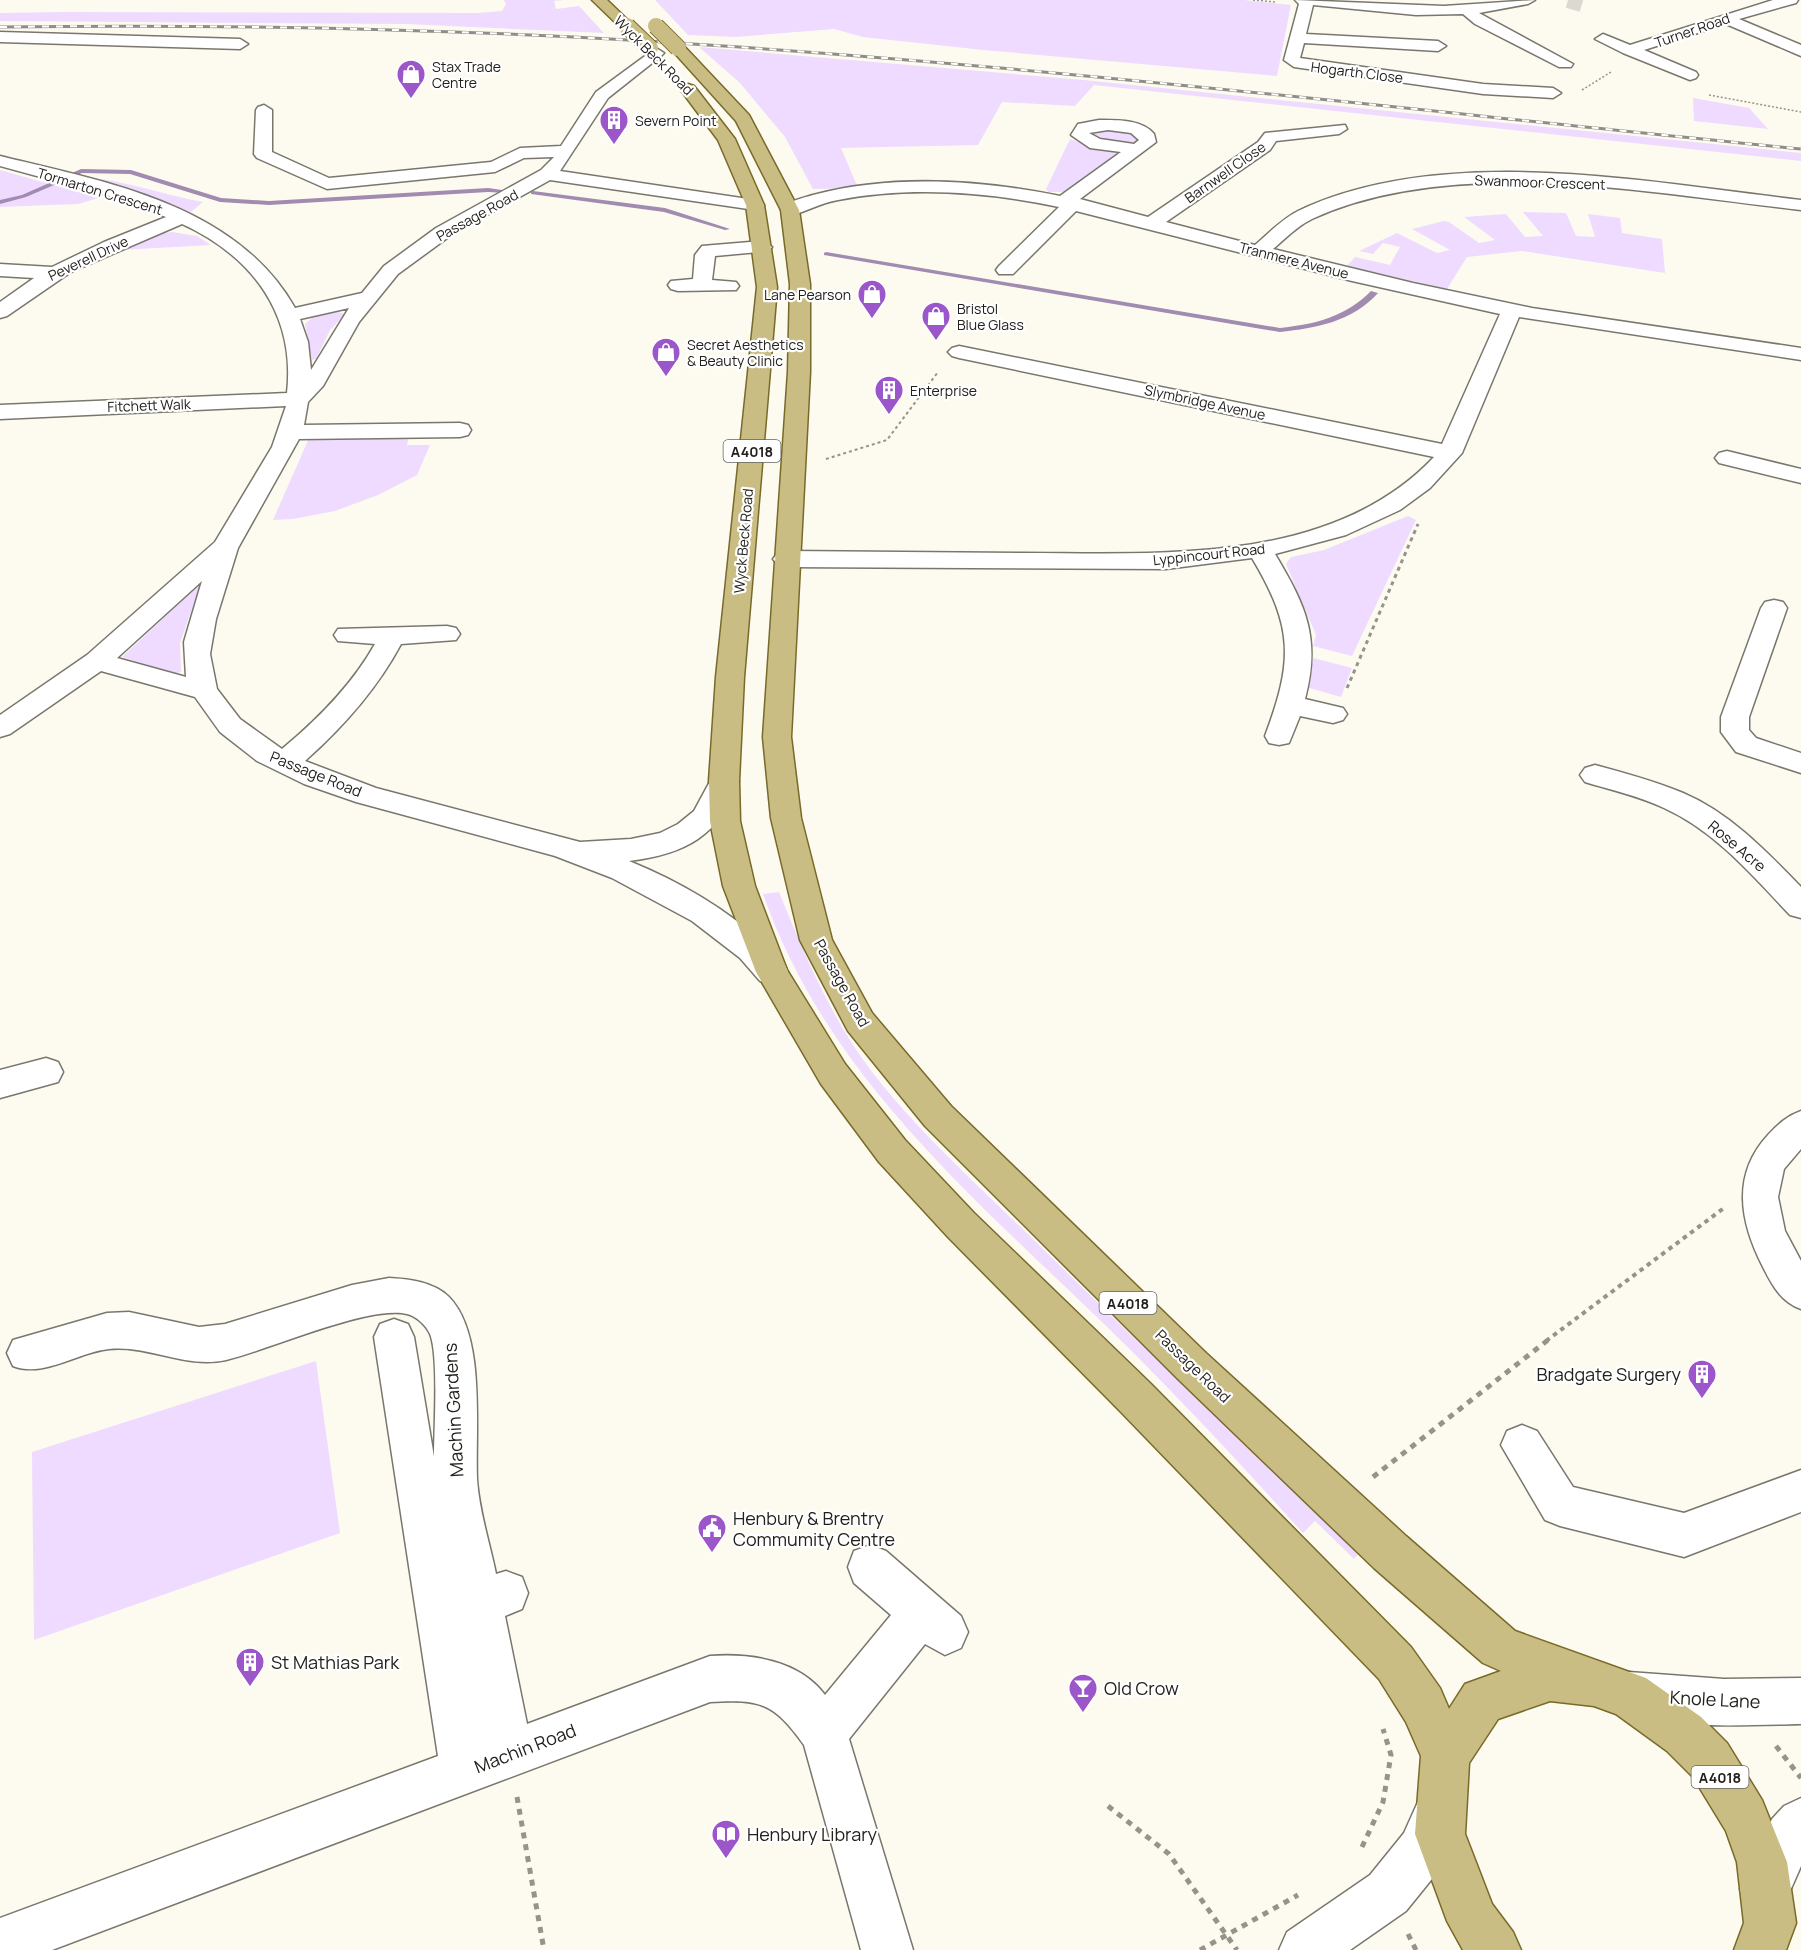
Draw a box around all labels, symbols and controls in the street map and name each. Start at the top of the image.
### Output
street label: Turner Road [1652,8,1732,52]
street label: Wyck Beck Road [610,11,698,99]
place label: Stax Trade Centre [432,57,501,92]
street label: Hogarth Close [1310,57,1404,87]
shop icon: Stax Trade Centre [395,58,427,100]
building icon: Severn Point [598,104,630,146]
place label: Severn Point [635,111,717,130]
street label: Barnwell Close [1181,137,1269,207]
street label: Tormarton Crescent [35,163,165,219]
street label: Swanmoor Crescent [1474,170,1606,194]
street label: Passage Road [433,185,521,245]
street label: Peverell Drive [45,231,131,285]
street label: Tranmere Avenue [1237,237,1351,283]
shop icon: Lane Pearson [856,278,888,320]
place label: Lane Pearson [764,285,851,304]
place label: Bristol Blue Glass [957,299,1024,334]
shop icon: Bristol Blue Glass [920,300,952,342]
place label: Secret Aesthetics & Beauty Clinic [687,335,804,370]
shop icon: Secret Aesthetics & Beauty Clinic [650,336,682,378]
building icon: Enterprise [873,374,905,416]
street label: Slymbridge Avenue [1143,380,1267,424]
place label: Enterprise [910,381,977,400]
street label: Fitchett Walk [107,394,192,416]
road number: A4018 [724,440,780,462]
street label: Wyck Beck Road [729,488,757,594]
street label: Lyppincourt Road [1152,539,1266,569]
street label: Passage Road [267,746,365,802]
street label: Rose Acre [1704,816,1771,877]
street label: Passage Road [809,935,875,1031]
road number: A4018 [1100,1292,1156,1314]
street label: Passage Road [1151,1325,1235,1407]
street label: Machin Gardens [438,1342,468,1478]
building icon: Bradgate Surgery [1686,1358,1718,1400]
place label: Bradgate Surgery [1537,1362,1681,1386]
place label: Henbury & Brentry Commumity Centre [733,1506,895,1551]
public building icon: Henbury & Brentry Commumity Centre [696,1512,728,1554]
building icon: St Mathias Park [234,1646,266,1688]
place label: St Mathias Park [271,1650,400,1674]
bar icon: Old Crow [1067,1672,1099,1714]
place label: Old Crow [1104,1676,1179,1700]
street label: Knole Lane [1669,1685,1761,1713]
street label: Machin Road [471,1718,579,1778]
road number: A4018 [1692,1766,1748,1788]
library icon: Henbury Library [710,1818,742,1860]
place label: Henbury Library [747,1822,878,1846]

